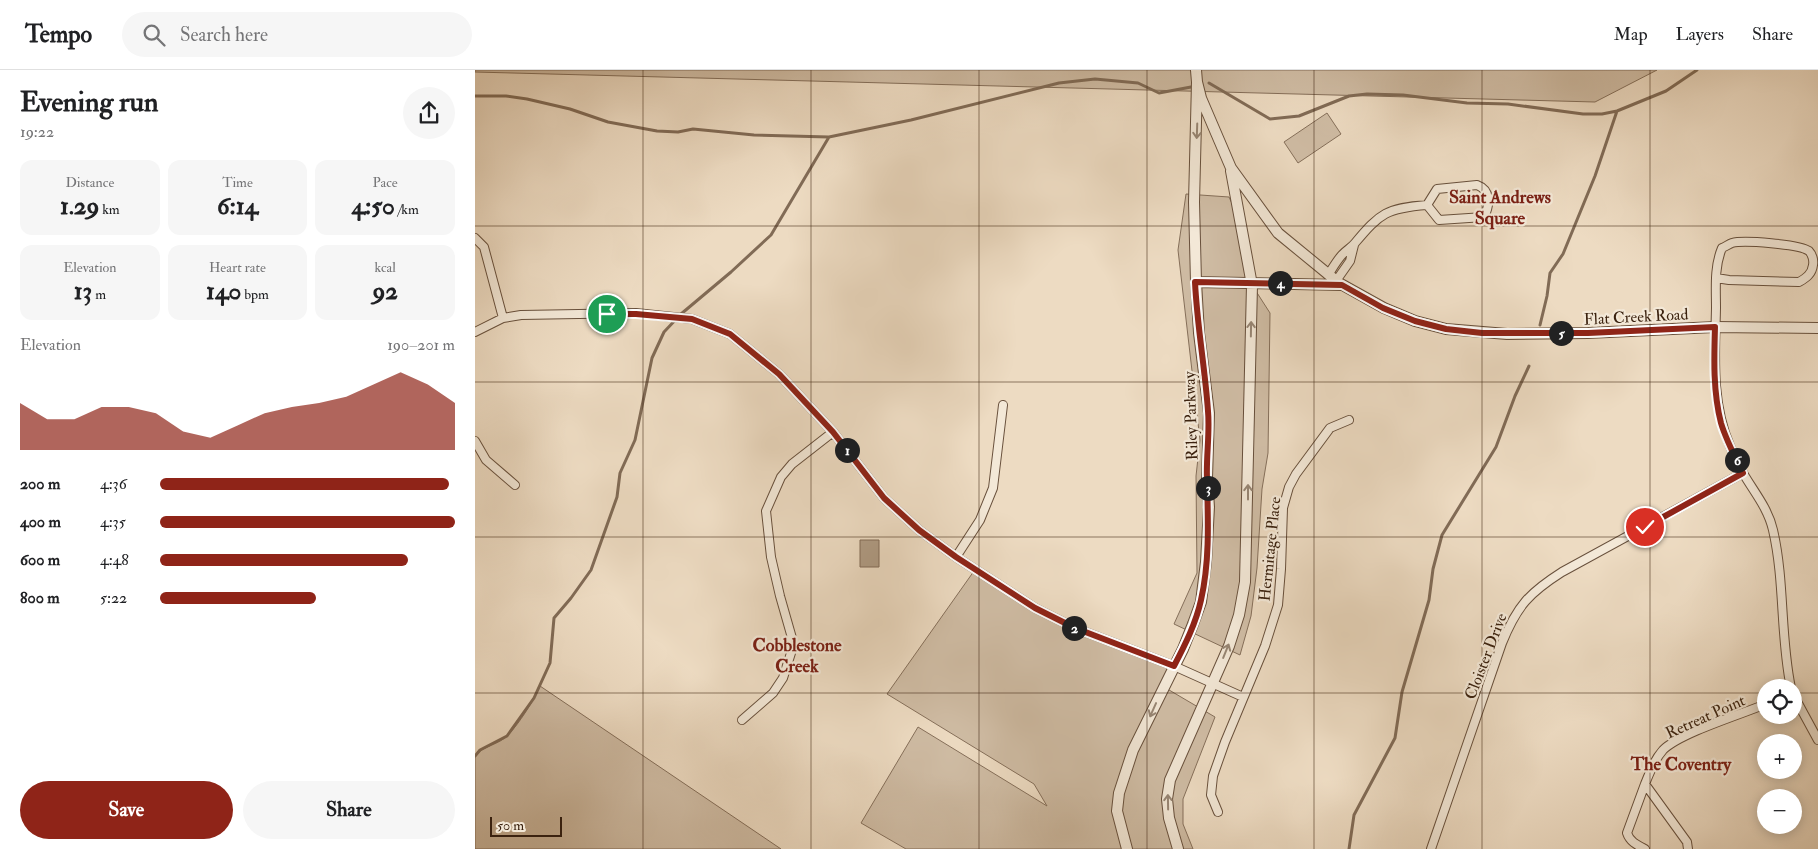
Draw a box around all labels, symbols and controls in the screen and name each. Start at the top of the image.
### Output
search box [122,12,472,57]
text: Tempo [25,19,92,50]
icon: search [140,21,168,49]
text: Search here [180,23,268,47]
text: Map [1614,23,1648,46]
text: Layers [1676,23,1724,46]
text: Share [1752,23,1793,46]
text: Evening run [20,85,158,120]
button: share [403,87,455,139]
text: 19:22 [20,122,54,142]
one-way arrow [1192,123,1201,139]
text: Distance [65,174,114,191]
text: Time [222,174,253,191]
text: Pace [373,174,398,191]
district label: Saint Andrews Square [1449,186,1551,230]
text: 1.29 [60,191,99,222]
text: 6:14 [217,191,258,222]
text: 4:50 [351,191,395,222]
text: km [99,201,120,218]
text: /km [395,201,419,218]
text: Elevation [63,259,117,276]
text: Heart rate [209,259,266,276]
text: kcal [374,259,396,276]
pin: 4 [1267,270,1293,296]
text: 4 [1277,275,1284,292]
text: 13 [74,276,92,307]
text: 140 [206,276,241,307]
text: 92 [372,276,398,307]
text: m [92,286,106,303]
text: bpm [241,286,269,303]
pin [586,293,628,335]
icon: arrive [593,300,621,328]
street label: Flat Creek Road [1583,304,1689,330]
pin: 5 [1549,320,1573,346]
one-way arrow [1247,321,1256,337]
text: 5 [1558,325,1565,342]
text: Elevation [20,335,81,355]
text: 190–201 m [387,335,455,355]
street label: Riley Parkway [1179,370,1203,461]
pin: 1 [835,438,859,462]
text: 1 [845,442,850,459]
pin: 6 [1725,448,1749,472]
text: 6 [1734,452,1741,469]
text: 200 m [20,474,60,494]
text: 4:36 [100,474,127,494]
pin: 3 [1195,476,1221,500]
text: 3 [1206,480,1211,497]
one-way arrow [1243,484,1253,500]
street label: Hermitage Place [1255,496,1285,602]
pin [1624,506,1666,548]
text: 400 m [20,512,61,532]
text: 4:35 [100,512,126,532]
icon: check [1631,513,1659,541]
text: 600 m [20,550,60,570]
text: 4:48 [100,550,129,570]
text: 800 m [20,588,60,608]
text: 5:22 [100,588,127,608]
street label: Cloister Drive [1460,610,1512,702]
pin: 2 [1061,616,1087,640]
text: 2 [1071,620,1078,637]
district label: Cobblestone Creek [753,634,842,678]
one-way arrow [1222,644,1232,659]
map controls [1757,679,1802,834]
button: locate [1757,679,1802,724]
street label: Retreat Point [1662,690,1748,743]
one-way arrow [1147,702,1157,717]
button: + [1757,734,1802,779]
district label: The Coventry [1630,753,1732,776]
button: Save [20,781,233,839]
button: Share [243,781,455,839]
button: − [1757,789,1802,834]
one-way arrow [1163,794,1173,810]
scale bar [490,814,563,837]
text: 50 m [497,817,524,834]

